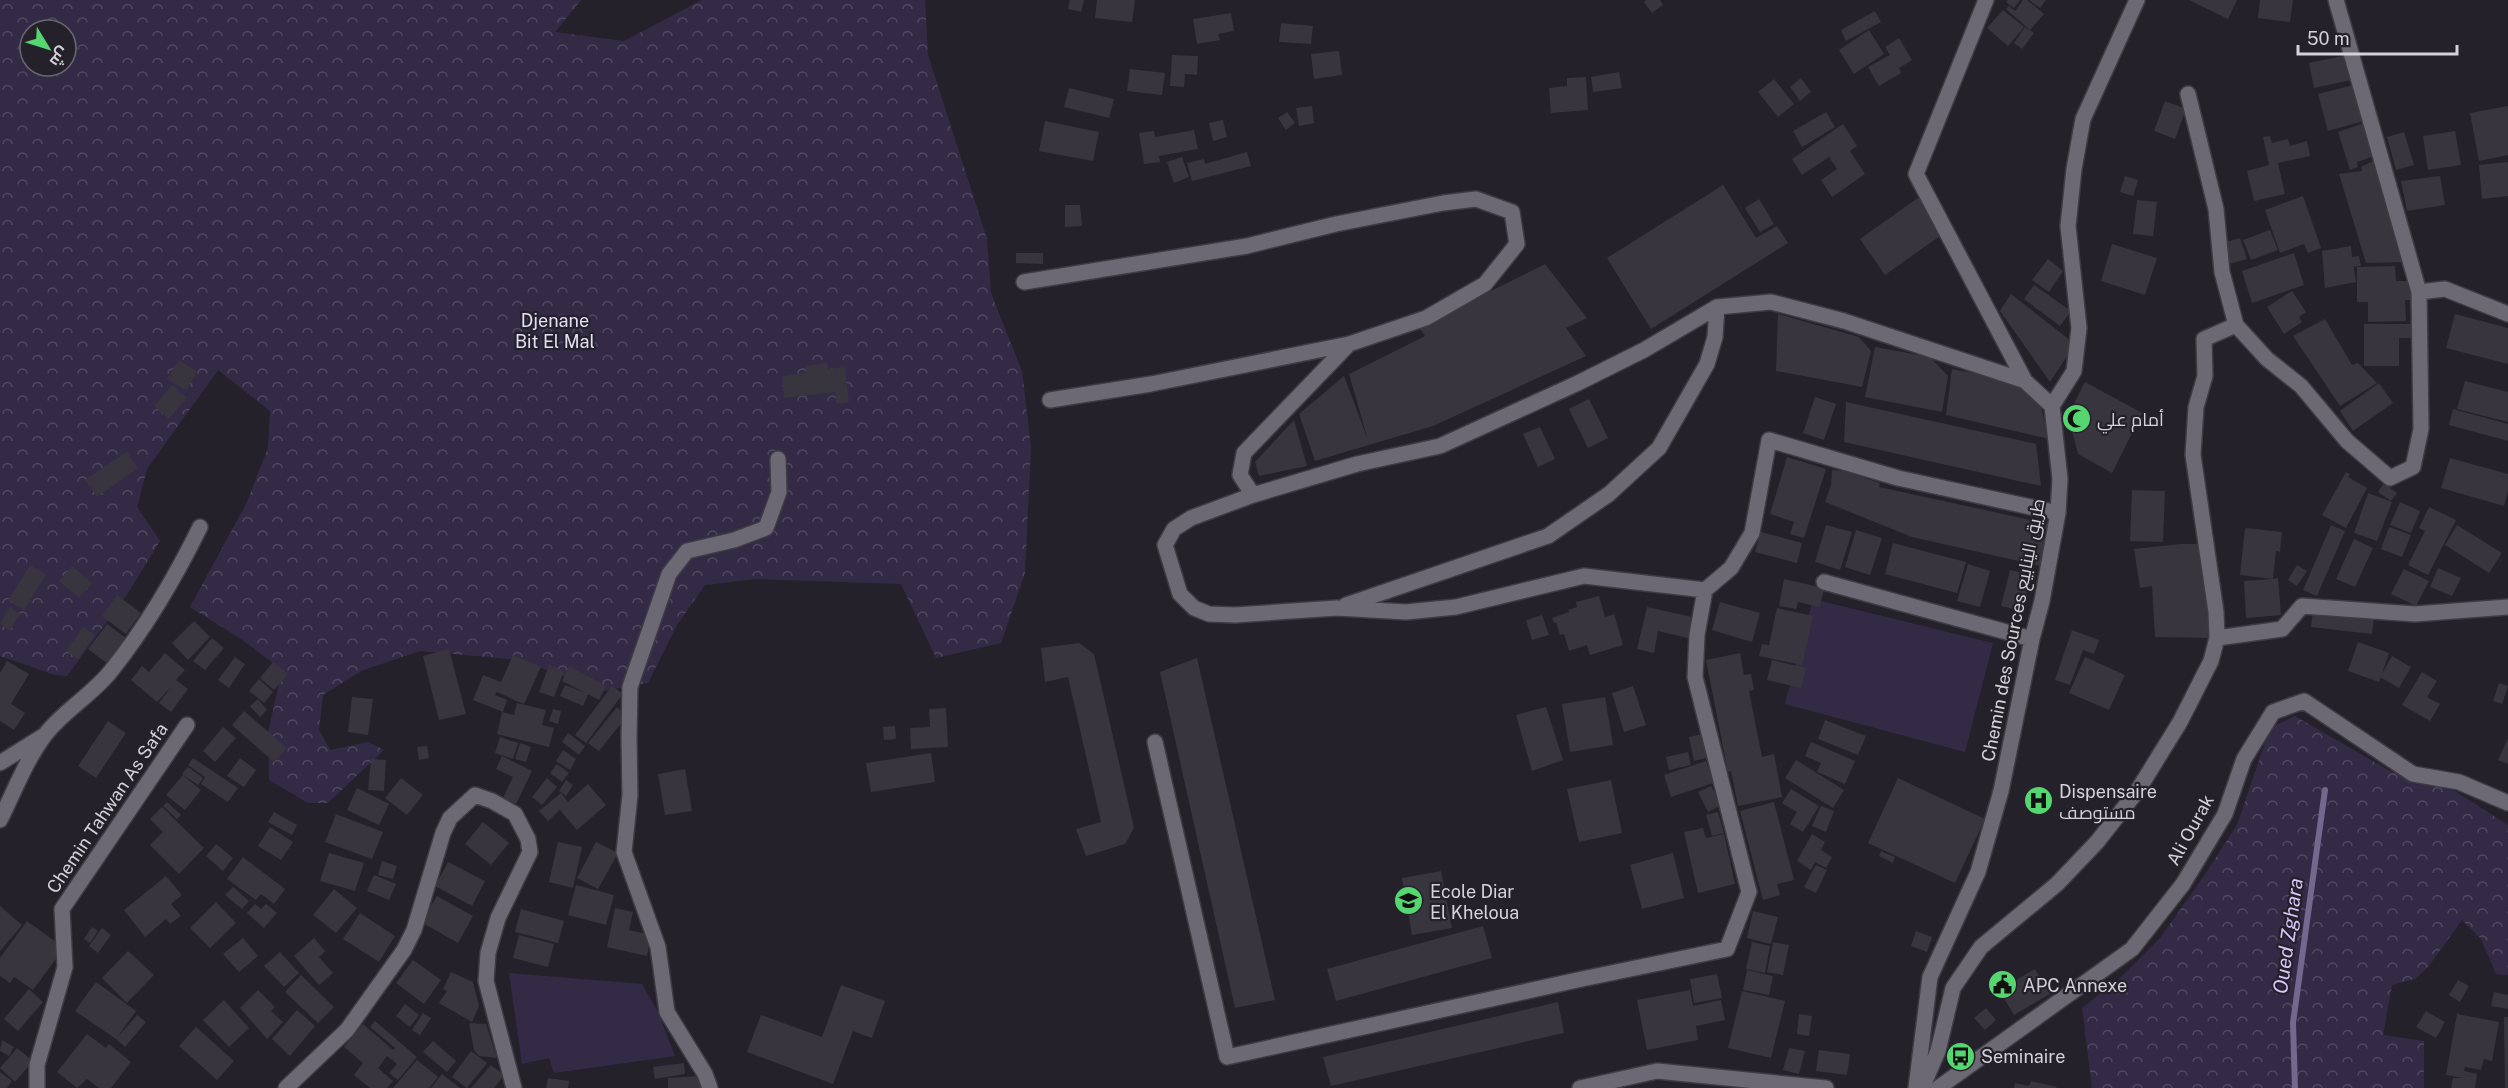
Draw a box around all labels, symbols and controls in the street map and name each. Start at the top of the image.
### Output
north arrow [18,18,78,78]
scale bar [2298,18,2457,56]
text: 50 m [2307,28,2350,49]
text: ش [46,43,73,71]
park label: Djenane Bit El Mal [515,310,595,352]
mosque icon: أمام علي [2060,403,2092,435]
place label: أمام علي [2097,409,2164,434]
street label: Chemin des Sources طريق الينابيع [1977,497,2051,764]
street label: Chemin Tahwan As Safa [42,719,172,897]
place label: Dispensaire مستوصف [2059,781,2157,824]
hospital icon: Dispensaire مستوصف [2022,785,2054,817]
street label: Ali Ourak [2162,791,2218,869]
water label: Oued Zghara [2268,877,2308,995]
place label: Ecole Diar El Kheloua [1430,881,1519,923]
school or university icon: Ecole Diar El Kheloua [1393,885,1425,917]
public building icon: APC Annexe [1986,969,2018,1001]
place label: APC Annexe [2023,975,2127,996]
bus stop icon: Seminaire [1944,1040,1976,1072]
place label: Seminaire [1981,1046,2065,1067]

